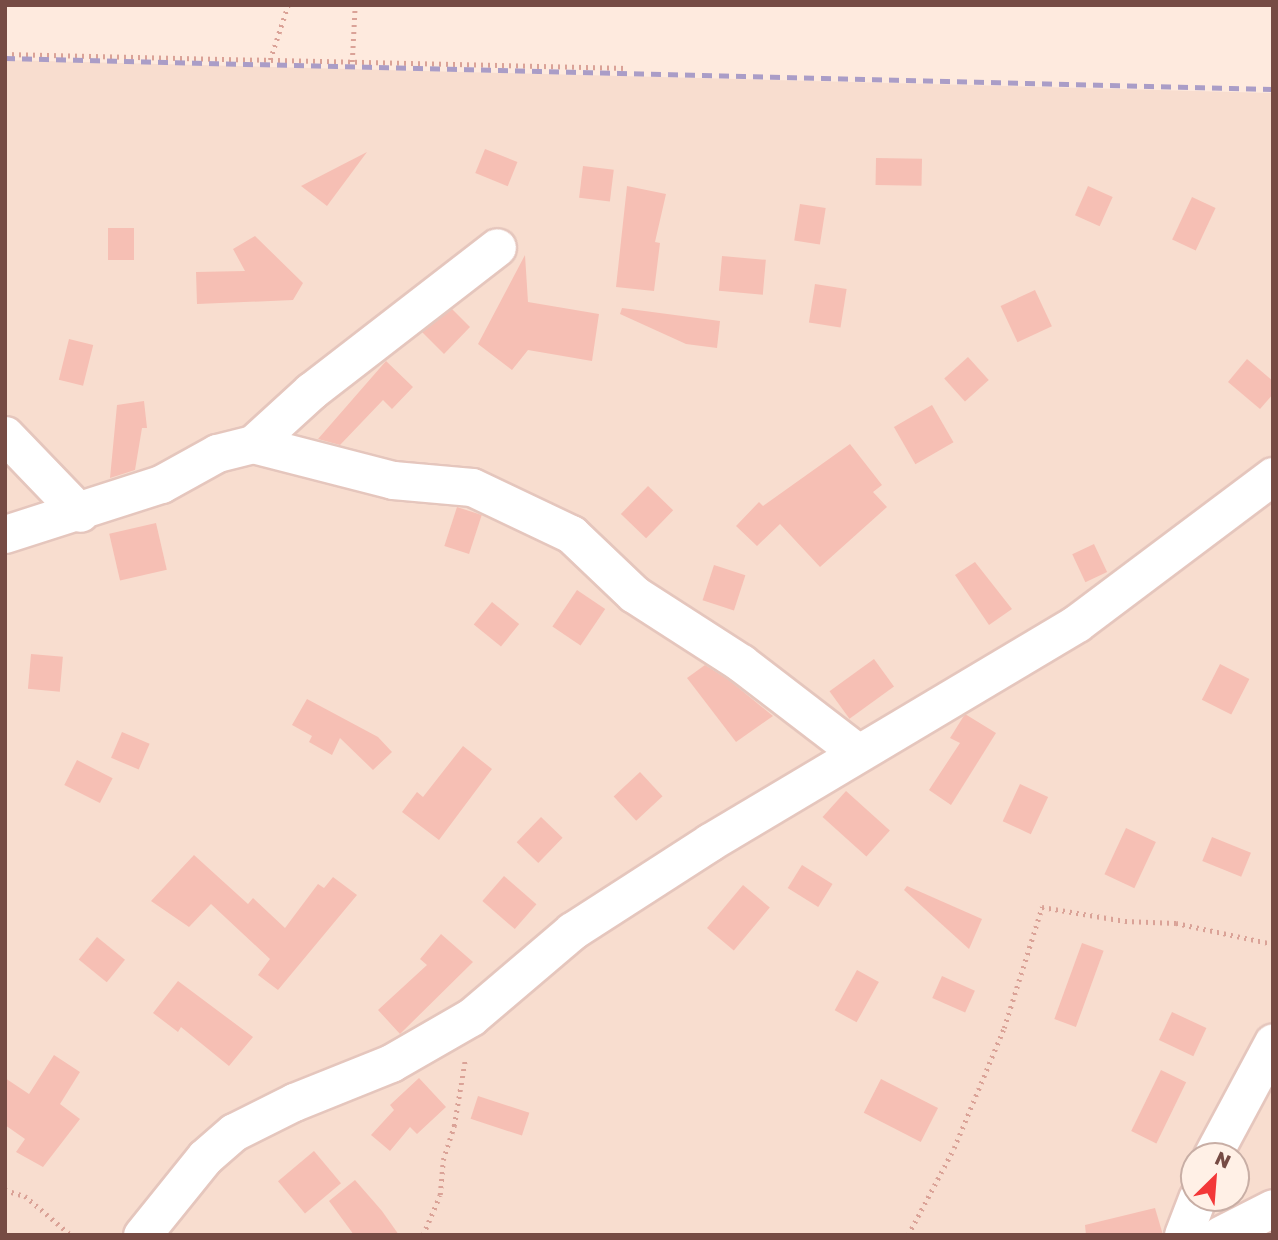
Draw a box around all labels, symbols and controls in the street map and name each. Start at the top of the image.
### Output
north arrow [1180,1142,1250,1212]
text: N [1212,1146,1235,1173]

